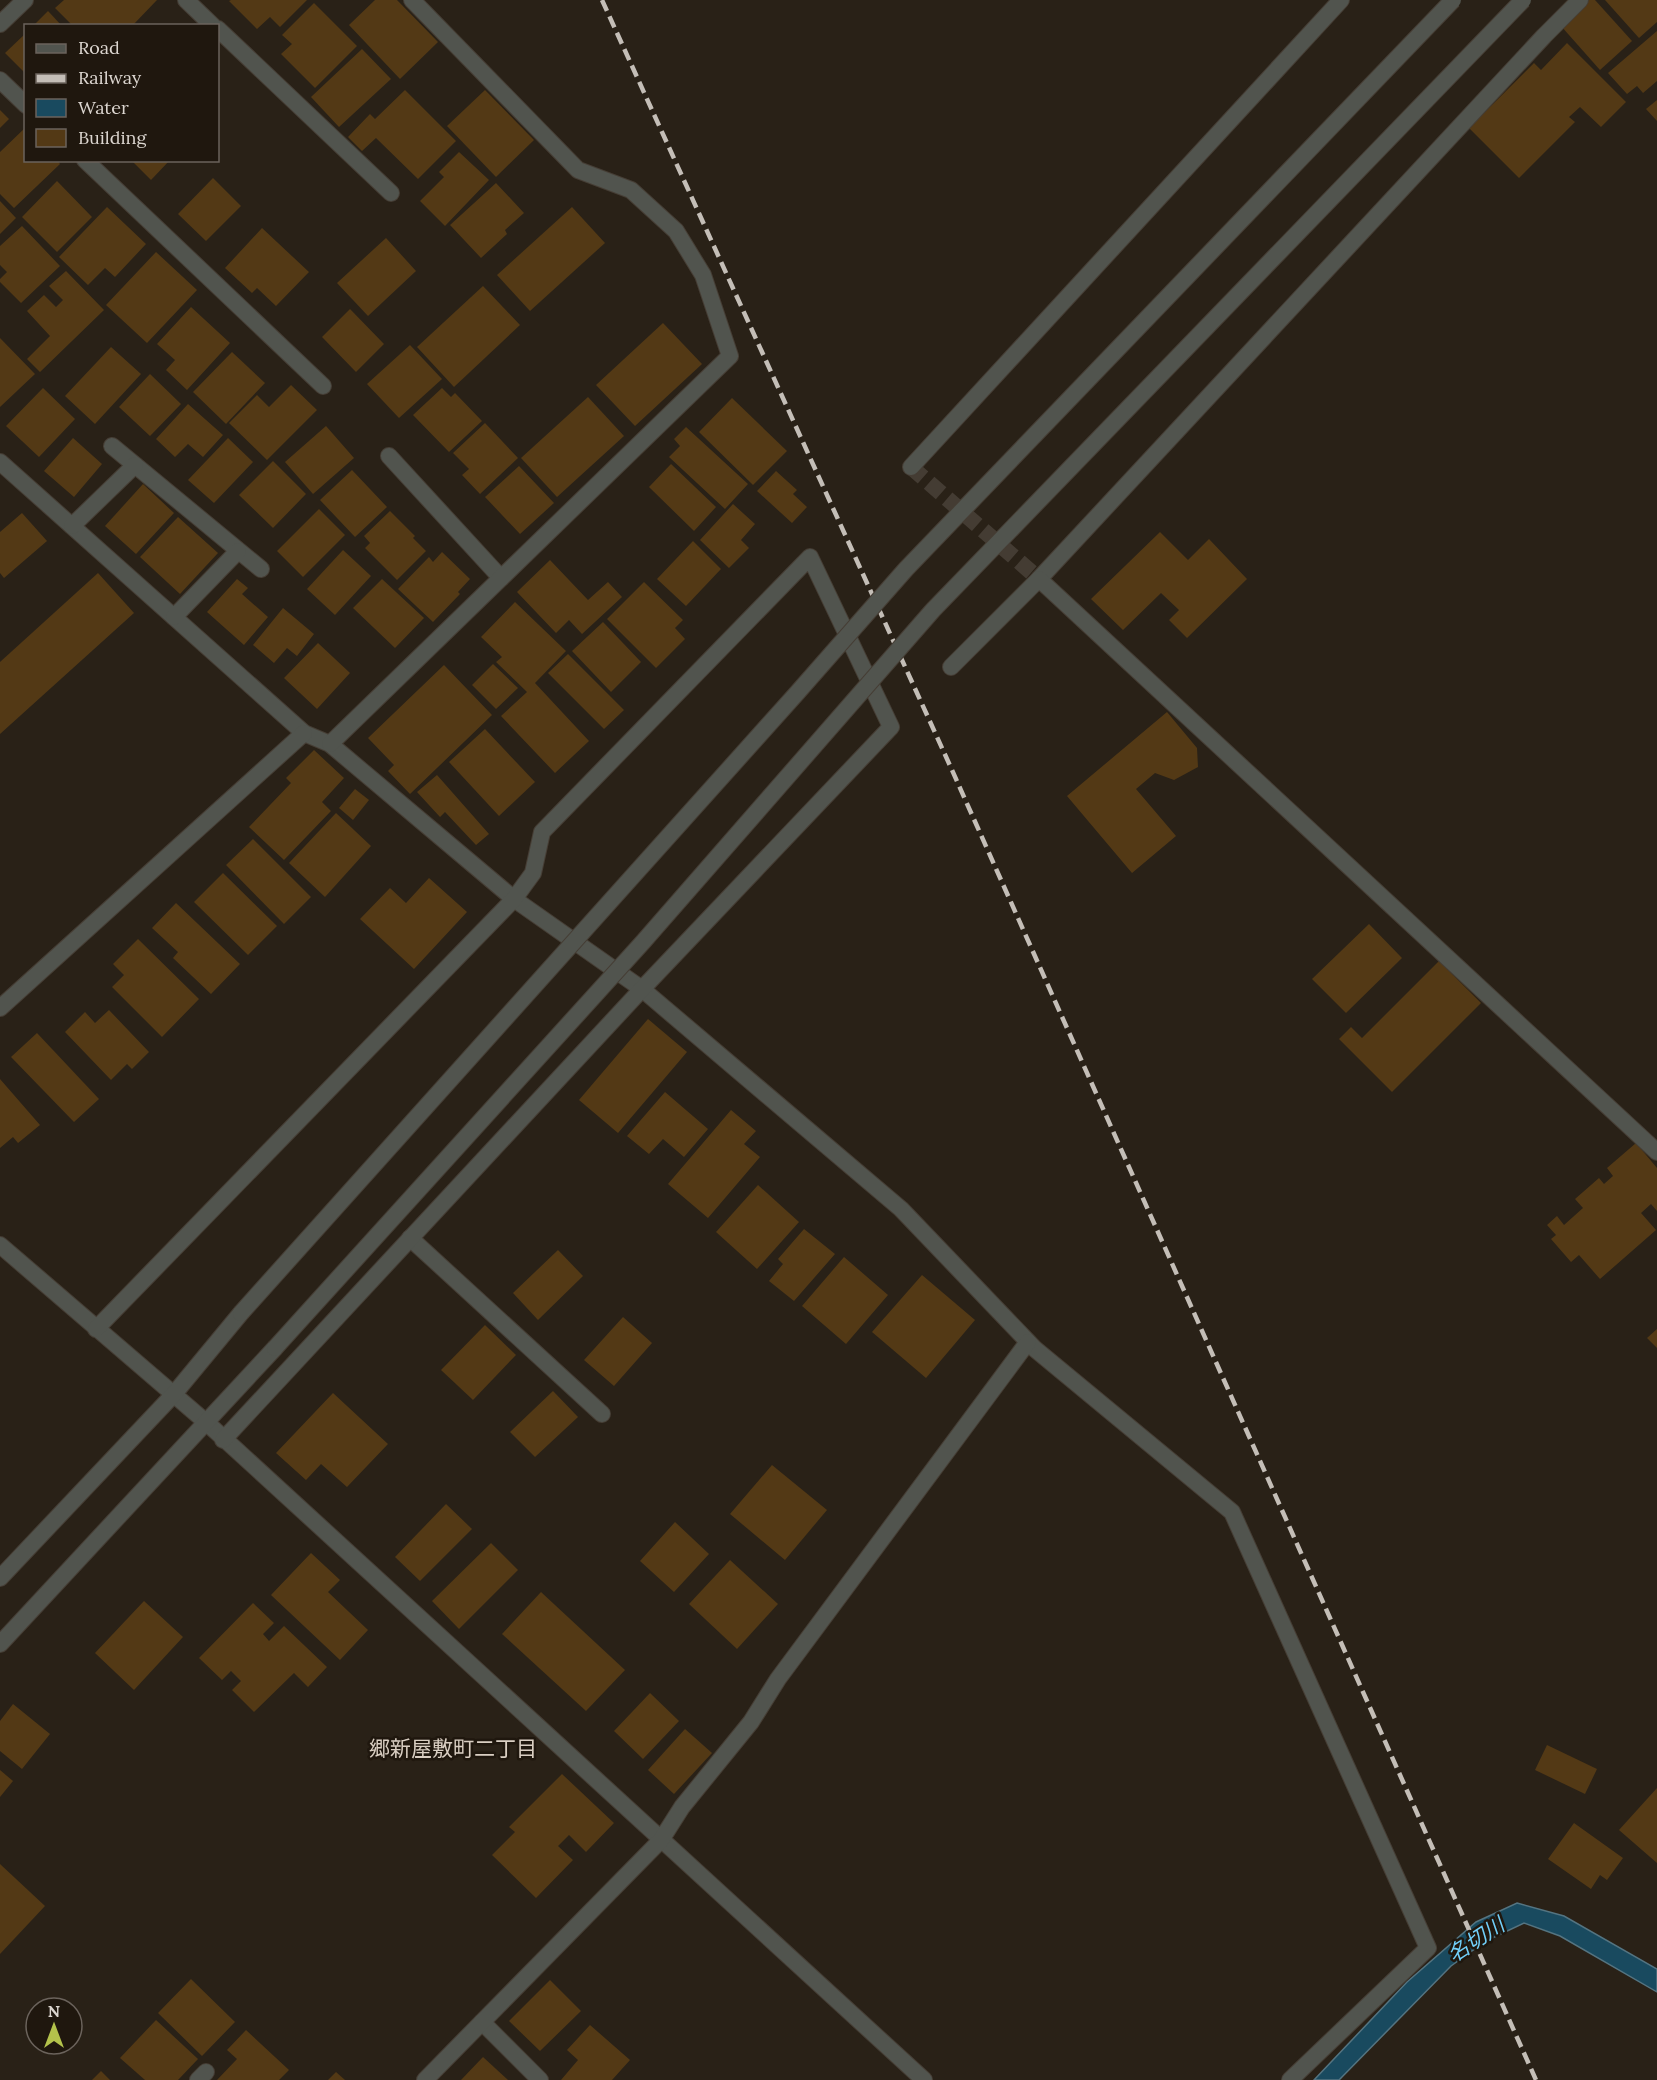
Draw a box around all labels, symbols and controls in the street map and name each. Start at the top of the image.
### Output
legend [24,24,219,162]
text: Road [78,36,120,59]
text: Railway [78,66,142,89]
text: Water [78,96,129,119]
text: Building [78,126,148,149]
district label: 郷新屋敷町二丁目 [369,1735,537,1762]
water label: 名切川 [1442,1910,1511,1968]
north arrow [24,1996,84,2056]
text: N [48,2001,60,2021]

